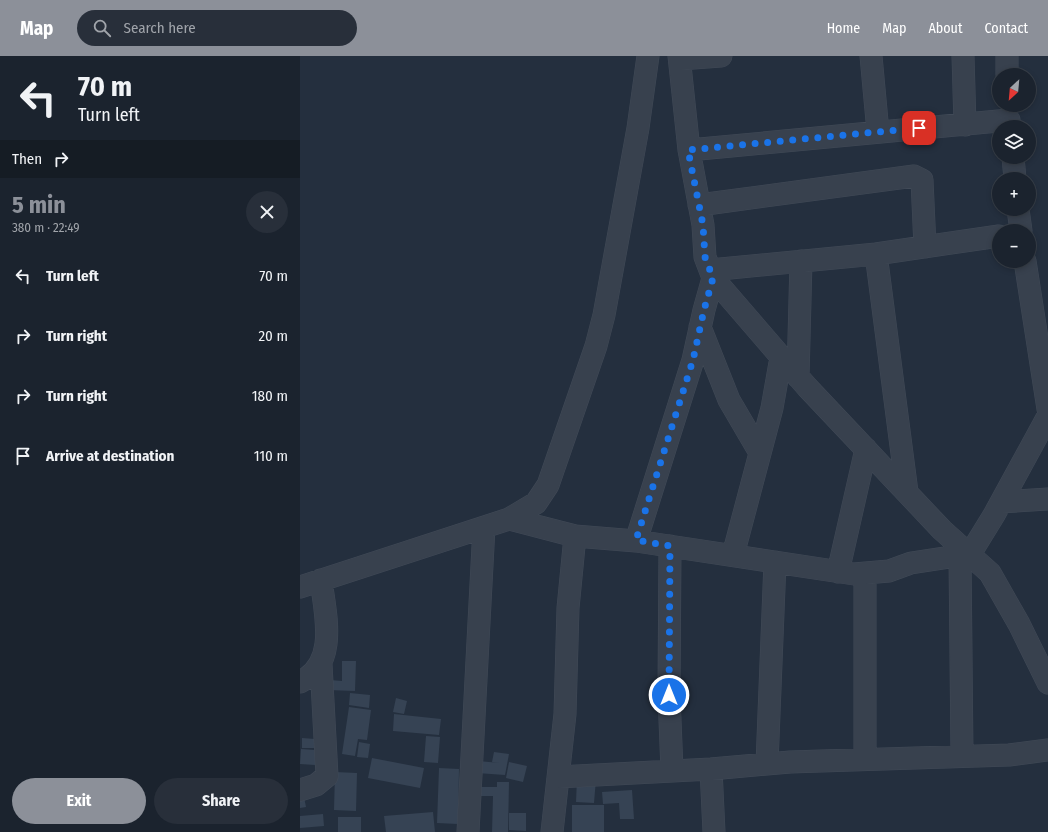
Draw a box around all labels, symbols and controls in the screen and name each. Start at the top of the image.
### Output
search box [77,10,357,46]
text: Map [20,17,53,40]
icon: search [91,17,113,39]
text: Search here [123,19,196,37]
text: Home [827,20,860,37]
text: Map [882,20,906,37]
text: About [928,20,963,37]
text: Contact [985,20,1028,37]
north arrow [992,68,1036,112]
map controls [992,68,1036,268]
text: 70 m [78,70,132,103]
icon: left [12,72,64,124]
text: Turn left [78,104,140,126]
pin [902,111,936,145]
icon: arrive [908,117,930,139]
button: layers [992,120,1036,164]
icon: right [50,148,72,170]
text: Then [12,150,42,168]
button: + [992,172,1036,216]
text: 5 min [12,191,66,219]
button: close [246,191,288,233]
text: 380 m · 22:49 [12,220,80,235]
button: − [992,224,1036,268]
icon: left [12,265,34,287]
text: Turn left [46,267,99,285]
text: 70 m [259,267,288,285]
icon: right [12,325,34,347]
text: Turn right [46,327,107,345]
text: 20 m [259,327,288,345]
icon: right [12,385,34,407]
text: Turn right [46,387,107,405]
text: 180 m [252,387,288,405]
icon: arrive [12,445,34,467]
text: Arrive at destination [46,447,174,465]
text: 110 m [254,447,288,465]
position arrow [648,674,690,716]
button: Exit [12,778,146,824]
button: Share [154,778,288,824]

